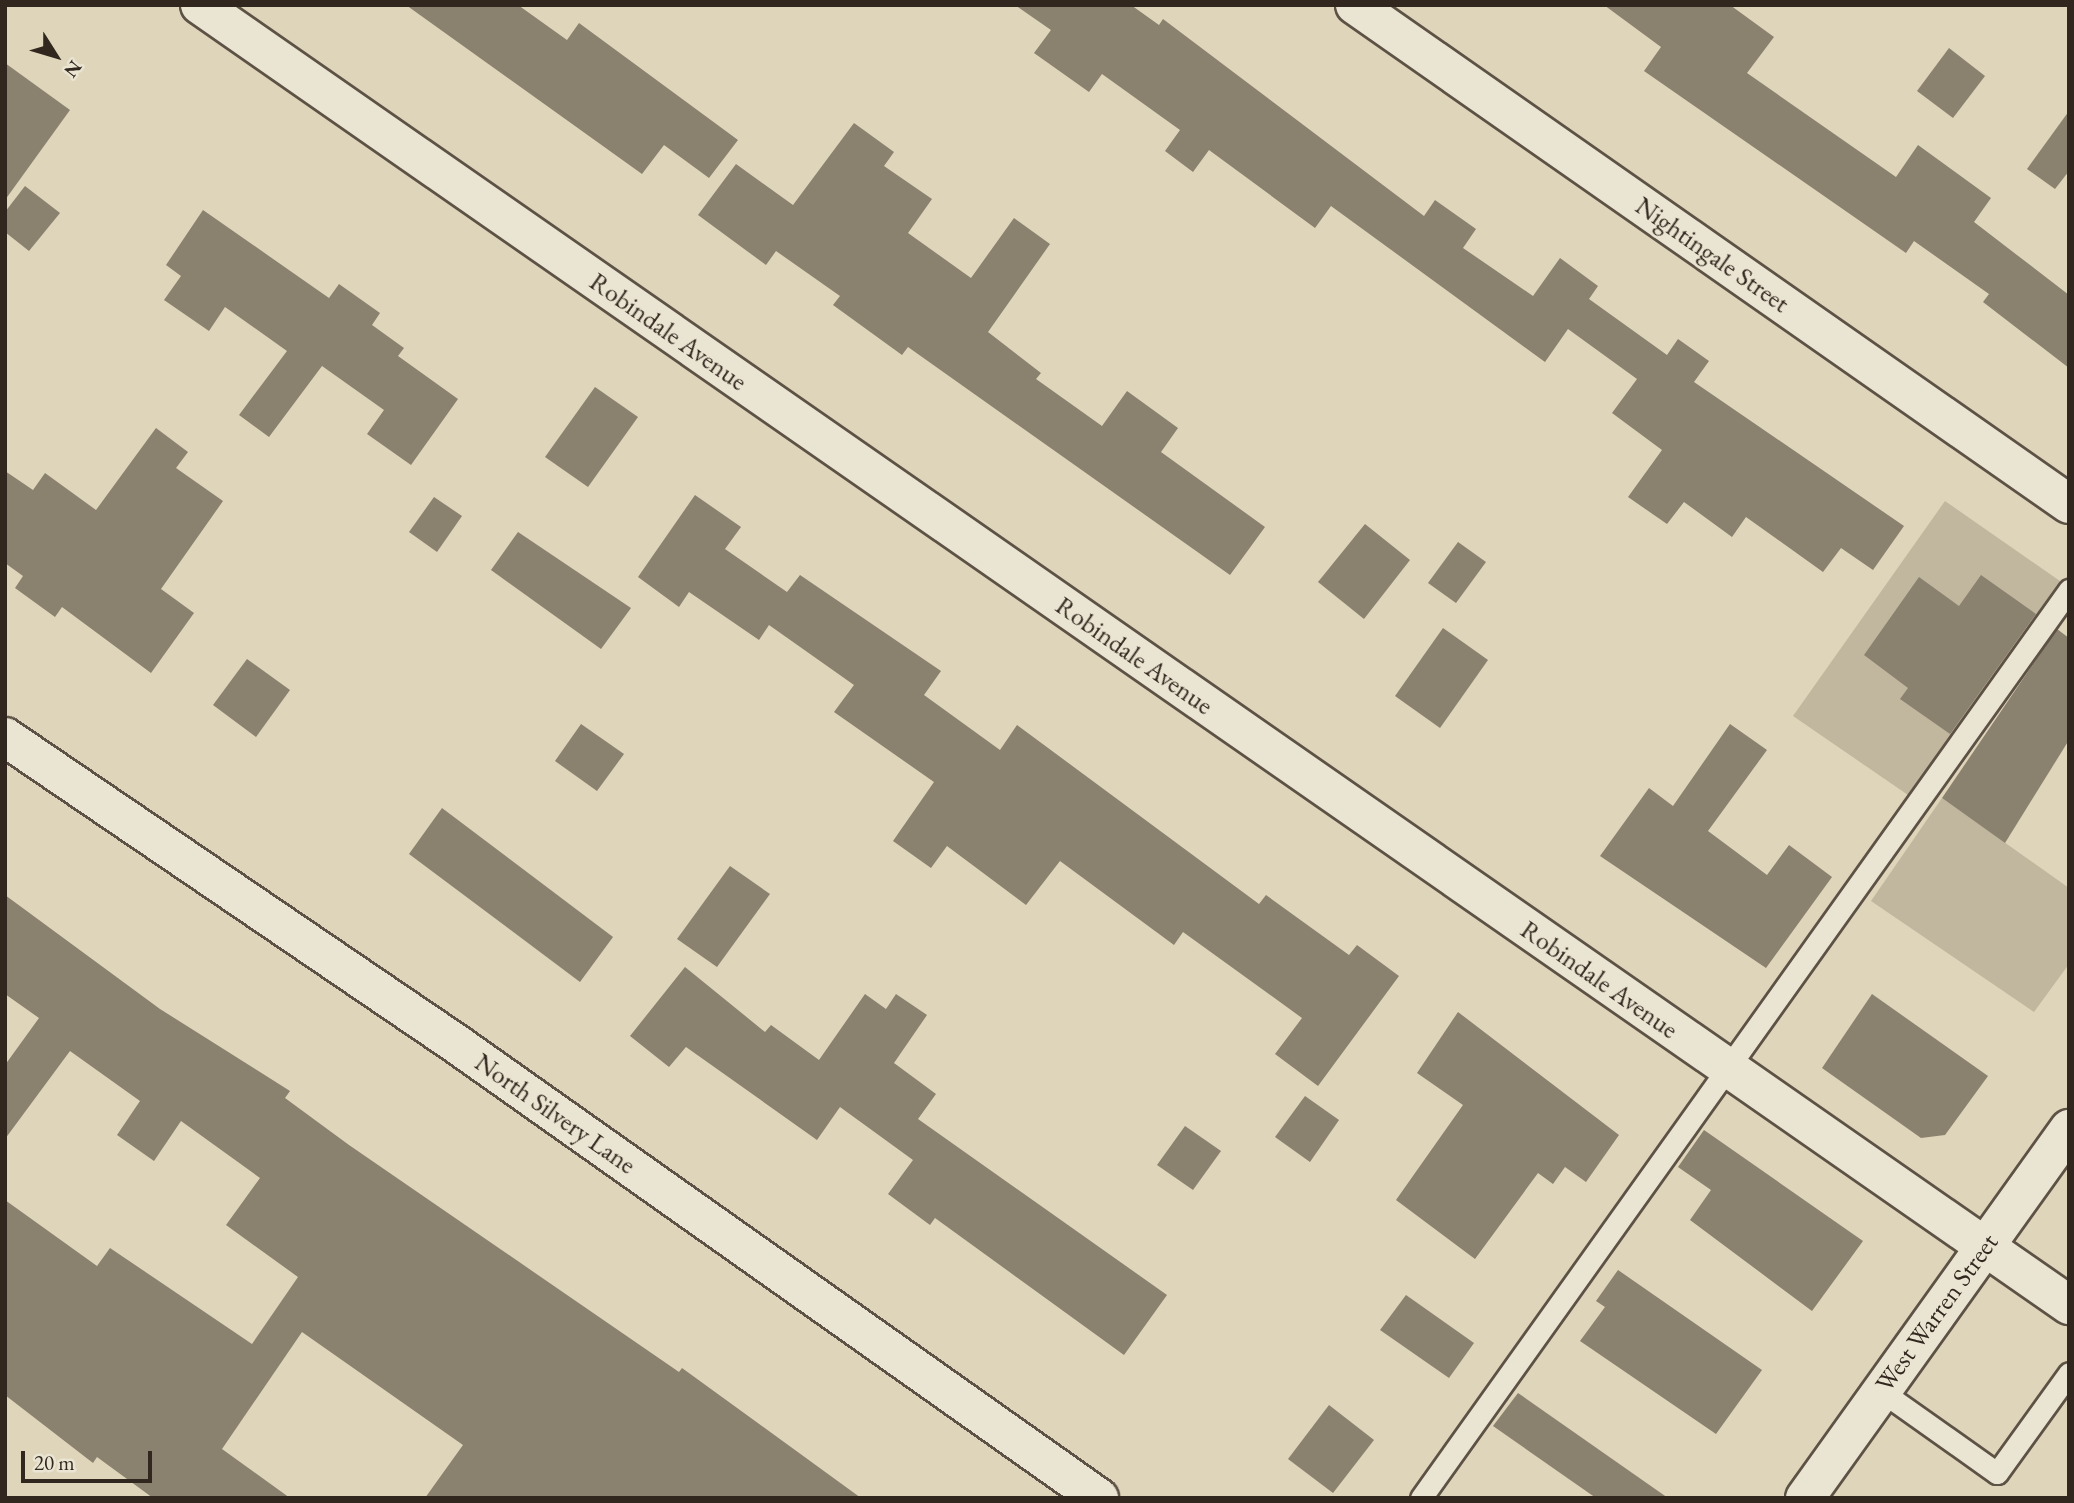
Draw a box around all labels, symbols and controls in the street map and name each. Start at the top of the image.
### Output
north arrow [21,21,91,91]
text: N [59,55,88,83]
street label: Nightingale Street [1629,191,1795,319]
street label: Robindale Avenue [583,266,753,398]
street label: Robindale Avenue [1049,590,1219,722]
street label: Robindale Avenue [1514,914,1684,1046]
street label: North Silvery Lane [469,1047,641,1181]
street label: West Warren Street [1869,1228,2005,1398]
scale bar [24,1436,156,1480]
text: 20 m [34,1449,75,1476]

